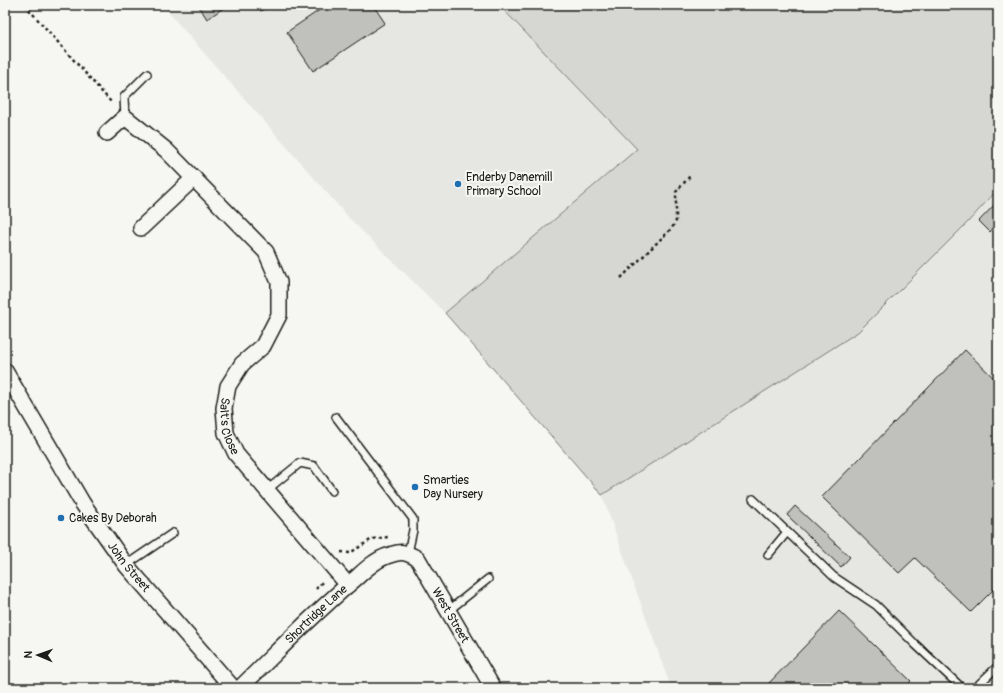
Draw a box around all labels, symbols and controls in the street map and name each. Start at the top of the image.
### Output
place label: Enderby Danemill Primary School [466,170,553,199]
marker: Enderby Danemill Primary School [453,179,463,189]
street label: Salt's Close [216,396,242,457]
place label: Smarties Day Nursery [423,473,483,502]
marker: Smarties Day Nursery [410,482,420,492]
place label: Cakes By Deborah [69,511,157,526]
marker: Cakes By Deborah [56,513,66,523]
street label: John Street [104,539,153,595]
street label: Shortridge Lane [282,582,351,647]
street label: West Street [428,585,472,646]
north arrow [18,635,58,675]
text: N [22,650,35,659]

